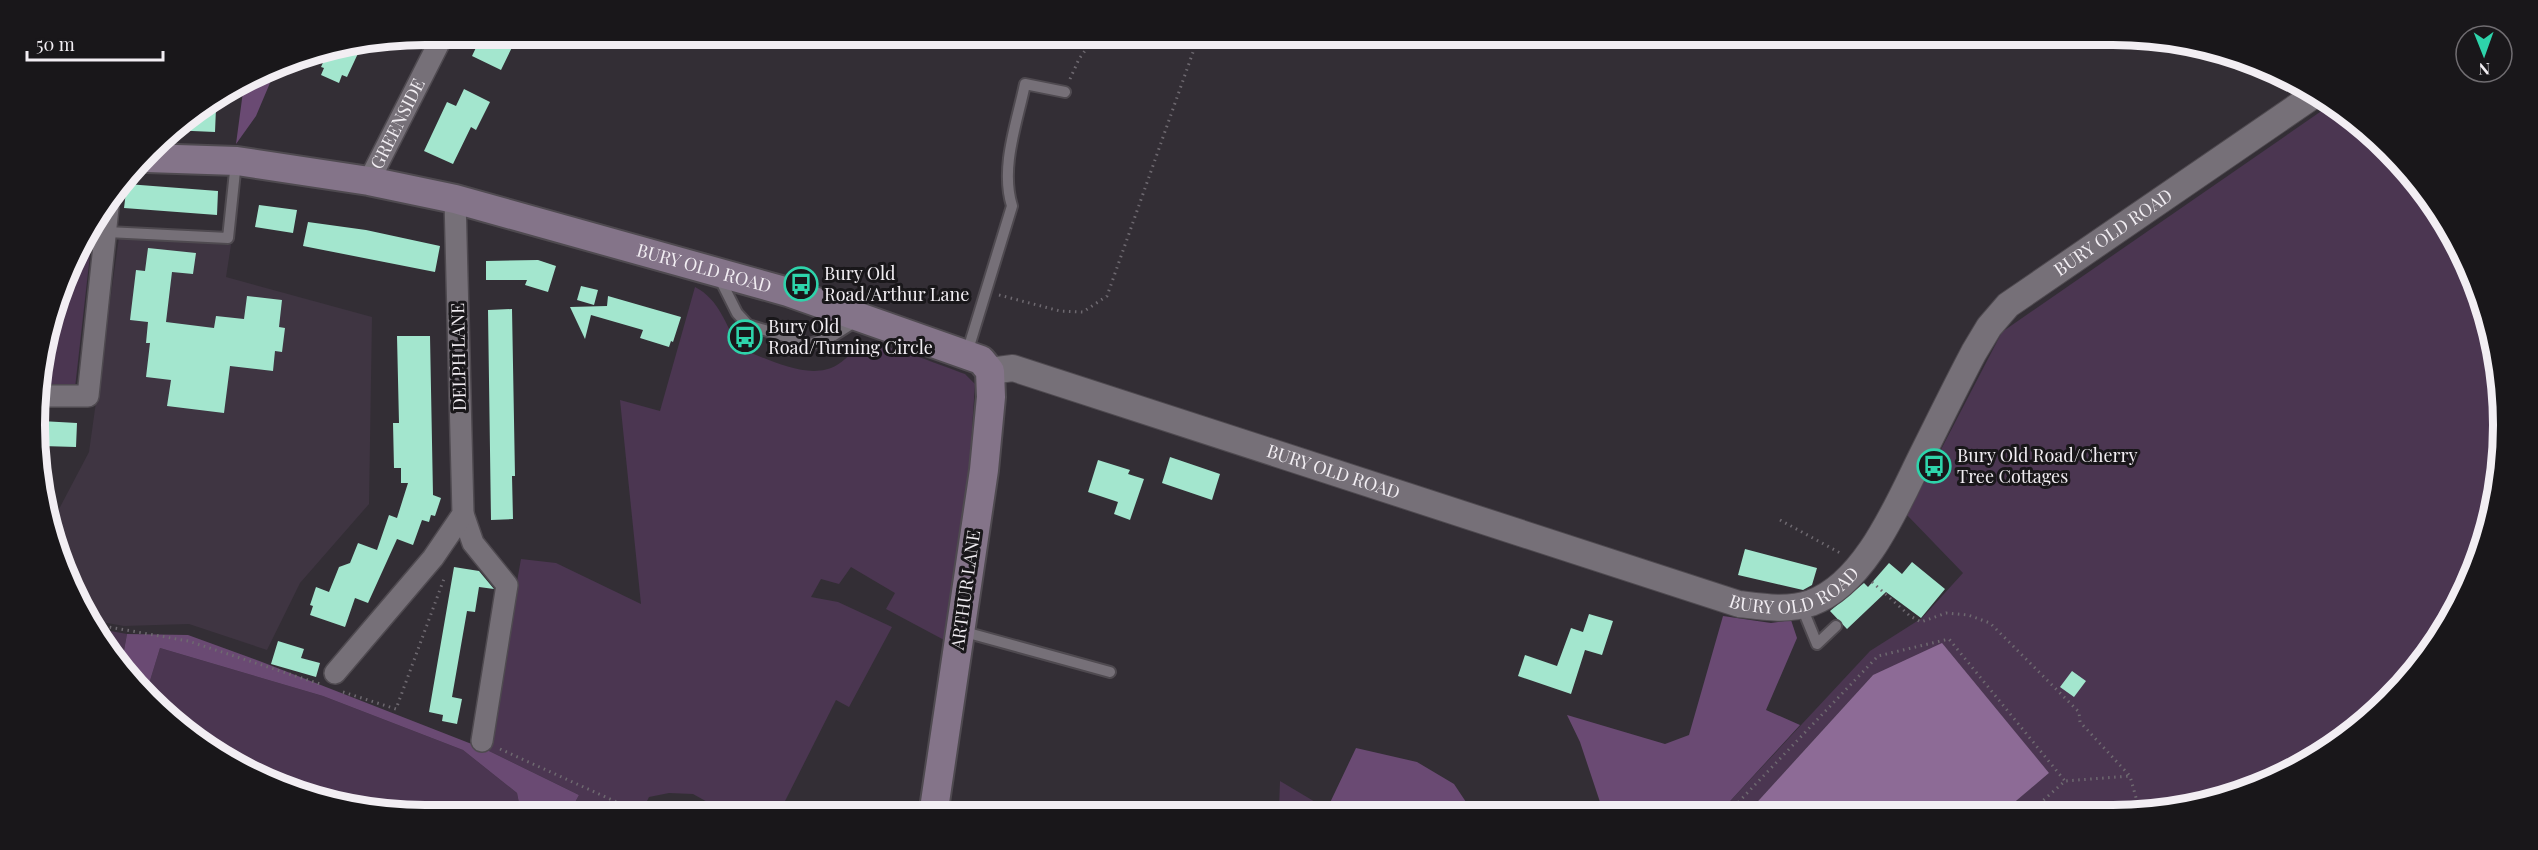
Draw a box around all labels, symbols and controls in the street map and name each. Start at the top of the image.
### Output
scale bar [27,24,164,62]
north arrow [2454,24,2514,84]
text: 50 m [36,32,75,56]
text: N [2478,59,2490,80]
street label: GREENSIDE [364,74,430,173]
street label: BURY OLD ROAD [2049,183,2177,281]
street label: BURY OLD ROAD [634,237,774,298]
place label: Bury Old Road/Arthur Lane [824,261,969,306]
bus stop icon: Bury Old Road/Arthur Lane [783,266,819,302]
street label: DELPH LANE [445,303,471,411]
place label: Bury Old Road/Turning Circle [768,314,933,359]
bus stop icon: Bury Old Road/Turning Circle [727,319,763,355]
street label: BURY OLD ROAD [1264,438,1403,504]
place label: Bury Old Road/Cherry Tree Cottages [1957,443,2138,488]
bus stop icon: Bury Old Road/Cherry Tree Cottages [1916,448,1952,484]
street label: ARTHUR LANE [945,528,985,652]
street label: BURY OLD ROAD [1726,561,1864,619]

